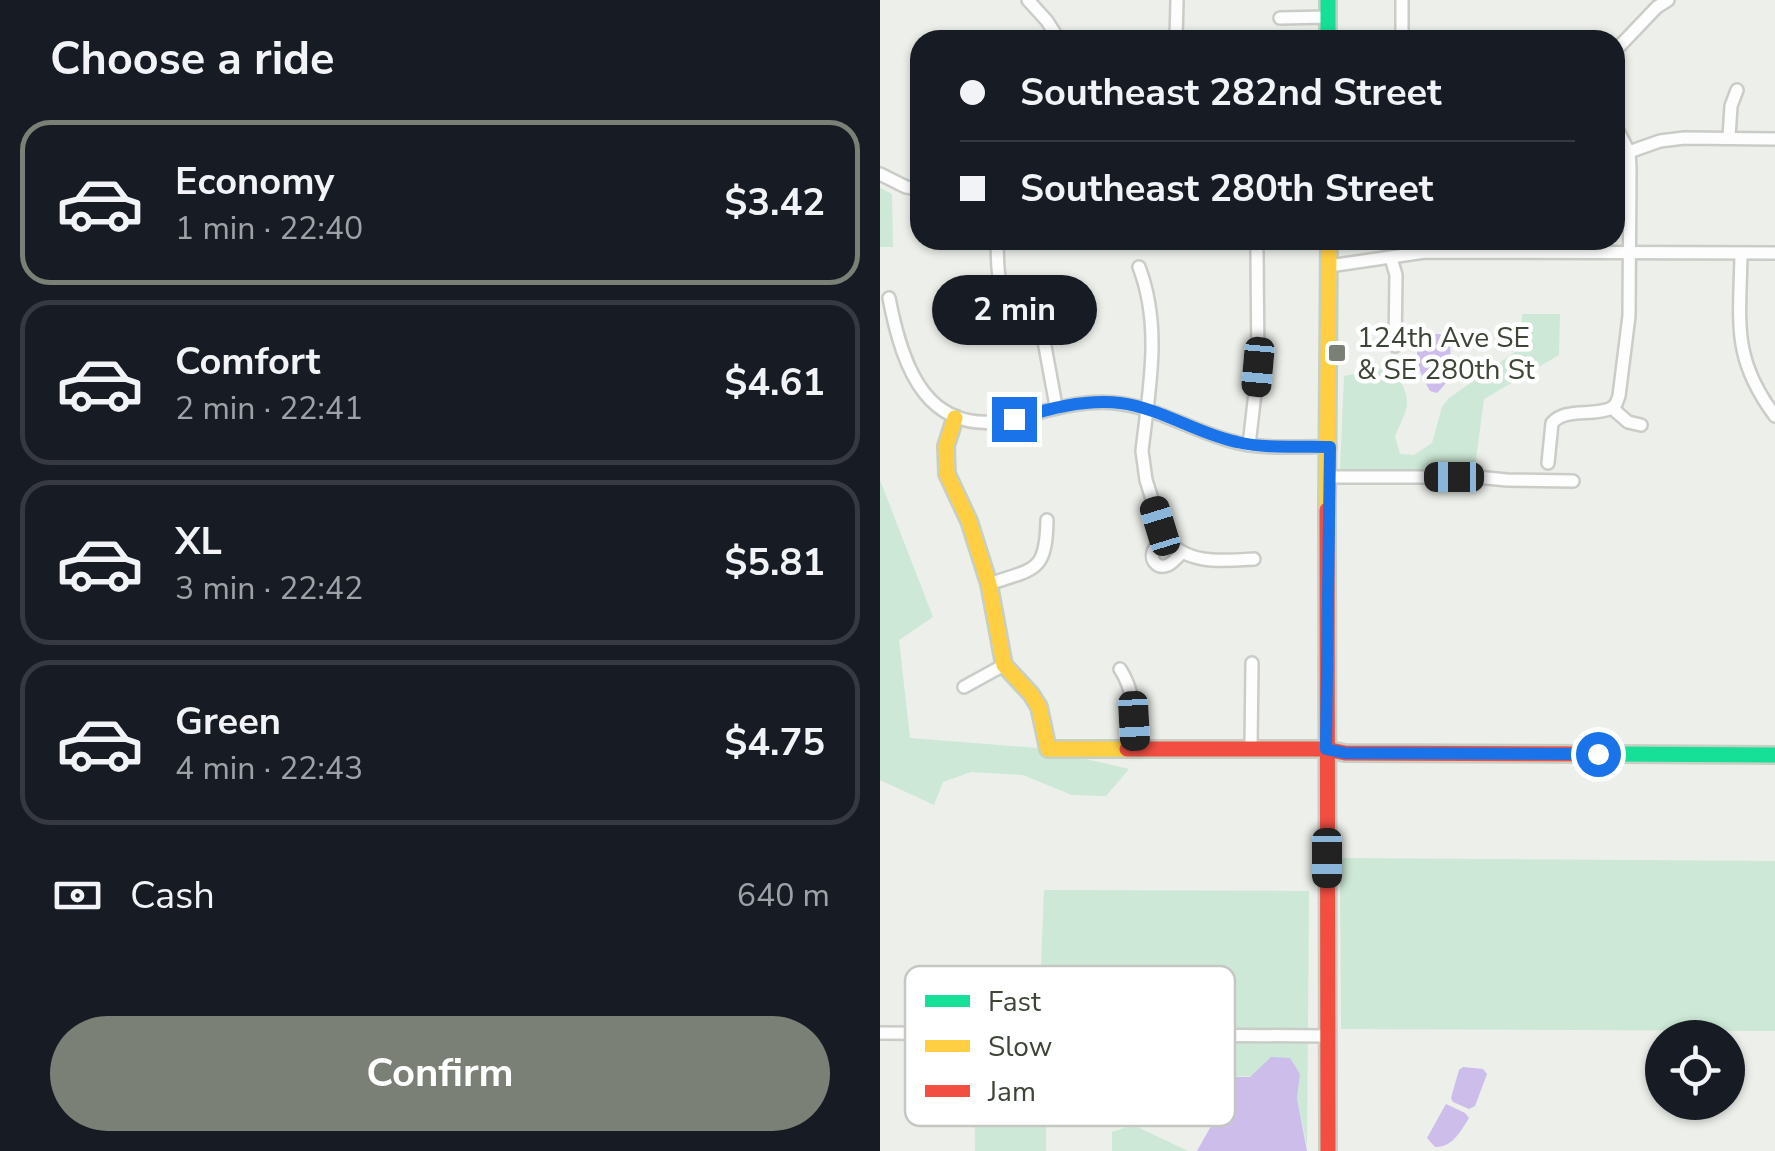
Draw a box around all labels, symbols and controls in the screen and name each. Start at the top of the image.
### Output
text: Choose a ride [50,29,335,90]
text: Southeast 282nd Street [1020,67,1442,118]
text: Economy [175,156,334,207]
icon: car [55,158,145,248]
text: Southeast 280th Street [1020,163,1433,214]
text: $3.42 [724,177,825,228]
text: 1 min · 22:40 [175,207,363,250]
callout: 2 min [932,274,1096,344]
text: 2 min [973,288,1056,331]
place label: 124th Ave SE & SE 280th St [1357,319,1535,389]
text: Comfort [175,336,320,387]
car [1240,336,1276,398]
icon: car [55,338,145,428]
marker: 124th Ave SE & SE 280th St [1326,342,1348,364]
text: $4.61 [724,357,825,408]
text: 2 min · 22:41 [175,387,363,430]
route end [992,397,1037,442]
car [1424,462,1484,492]
car [1137,493,1183,559]
text: XL [175,516,222,567]
icon: car [55,518,145,608]
text: $5.81 [724,537,825,588]
text: 3 min · 22:42 [175,567,363,610]
car [1117,690,1151,752]
text: Green [175,696,281,747]
icon: car [55,698,145,788]
text: $4.75 [724,717,825,768]
route start [1576,732,1621,777]
text: 4 min · 22:43 [175,747,363,790]
car [1312,828,1342,888]
icon: cash [50,868,105,923]
text: Cash [130,870,215,921]
text: 640 m [737,874,830,917]
legend [905,966,1235,1126]
text: Fast [988,983,1041,1021]
button: Confirm [50,1016,830,1131]
map controls [1645,1020,1745,1120]
button: locate [1645,1020,1745,1120]
text: Slow [988,1028,1052,1066]
text: Jam [987,1073,1036,1111]

